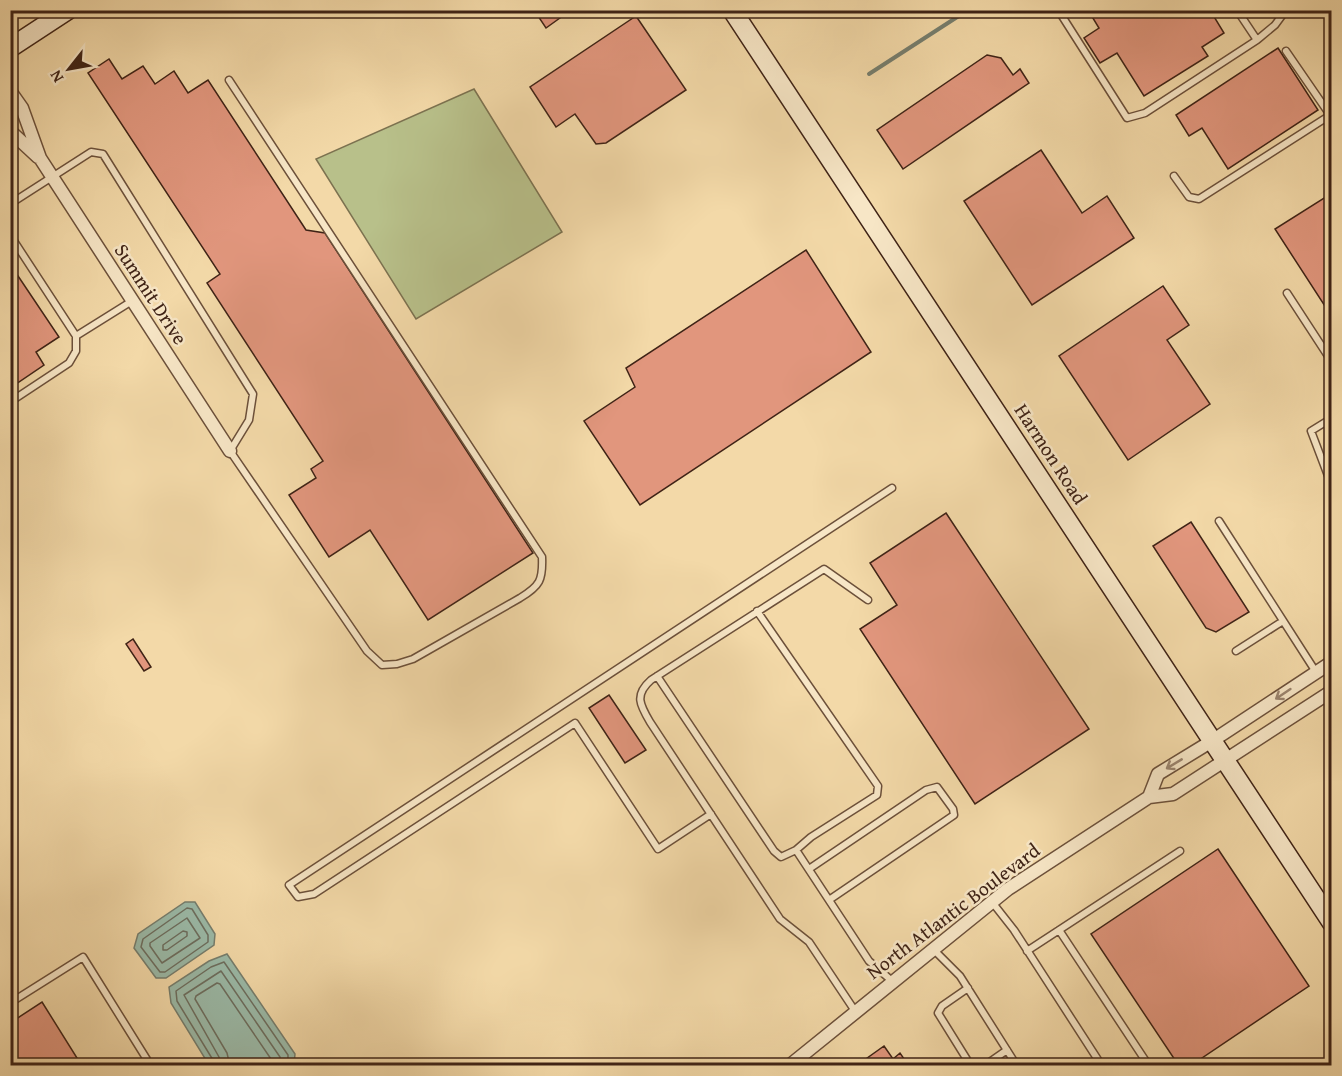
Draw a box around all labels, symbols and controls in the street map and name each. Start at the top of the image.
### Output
north arrow [39,39,99,99]
text: N [43,66,69,87]
street label: Summit Drive [108,238,195,350]
street label: Harmon Road [1008,398,1095,510]
one-way arrow [1275,688,1292,700]
one-way arrow [1166,758,1183,770]
street label: North Atlantic Boulevard [860,835,1046,986]

